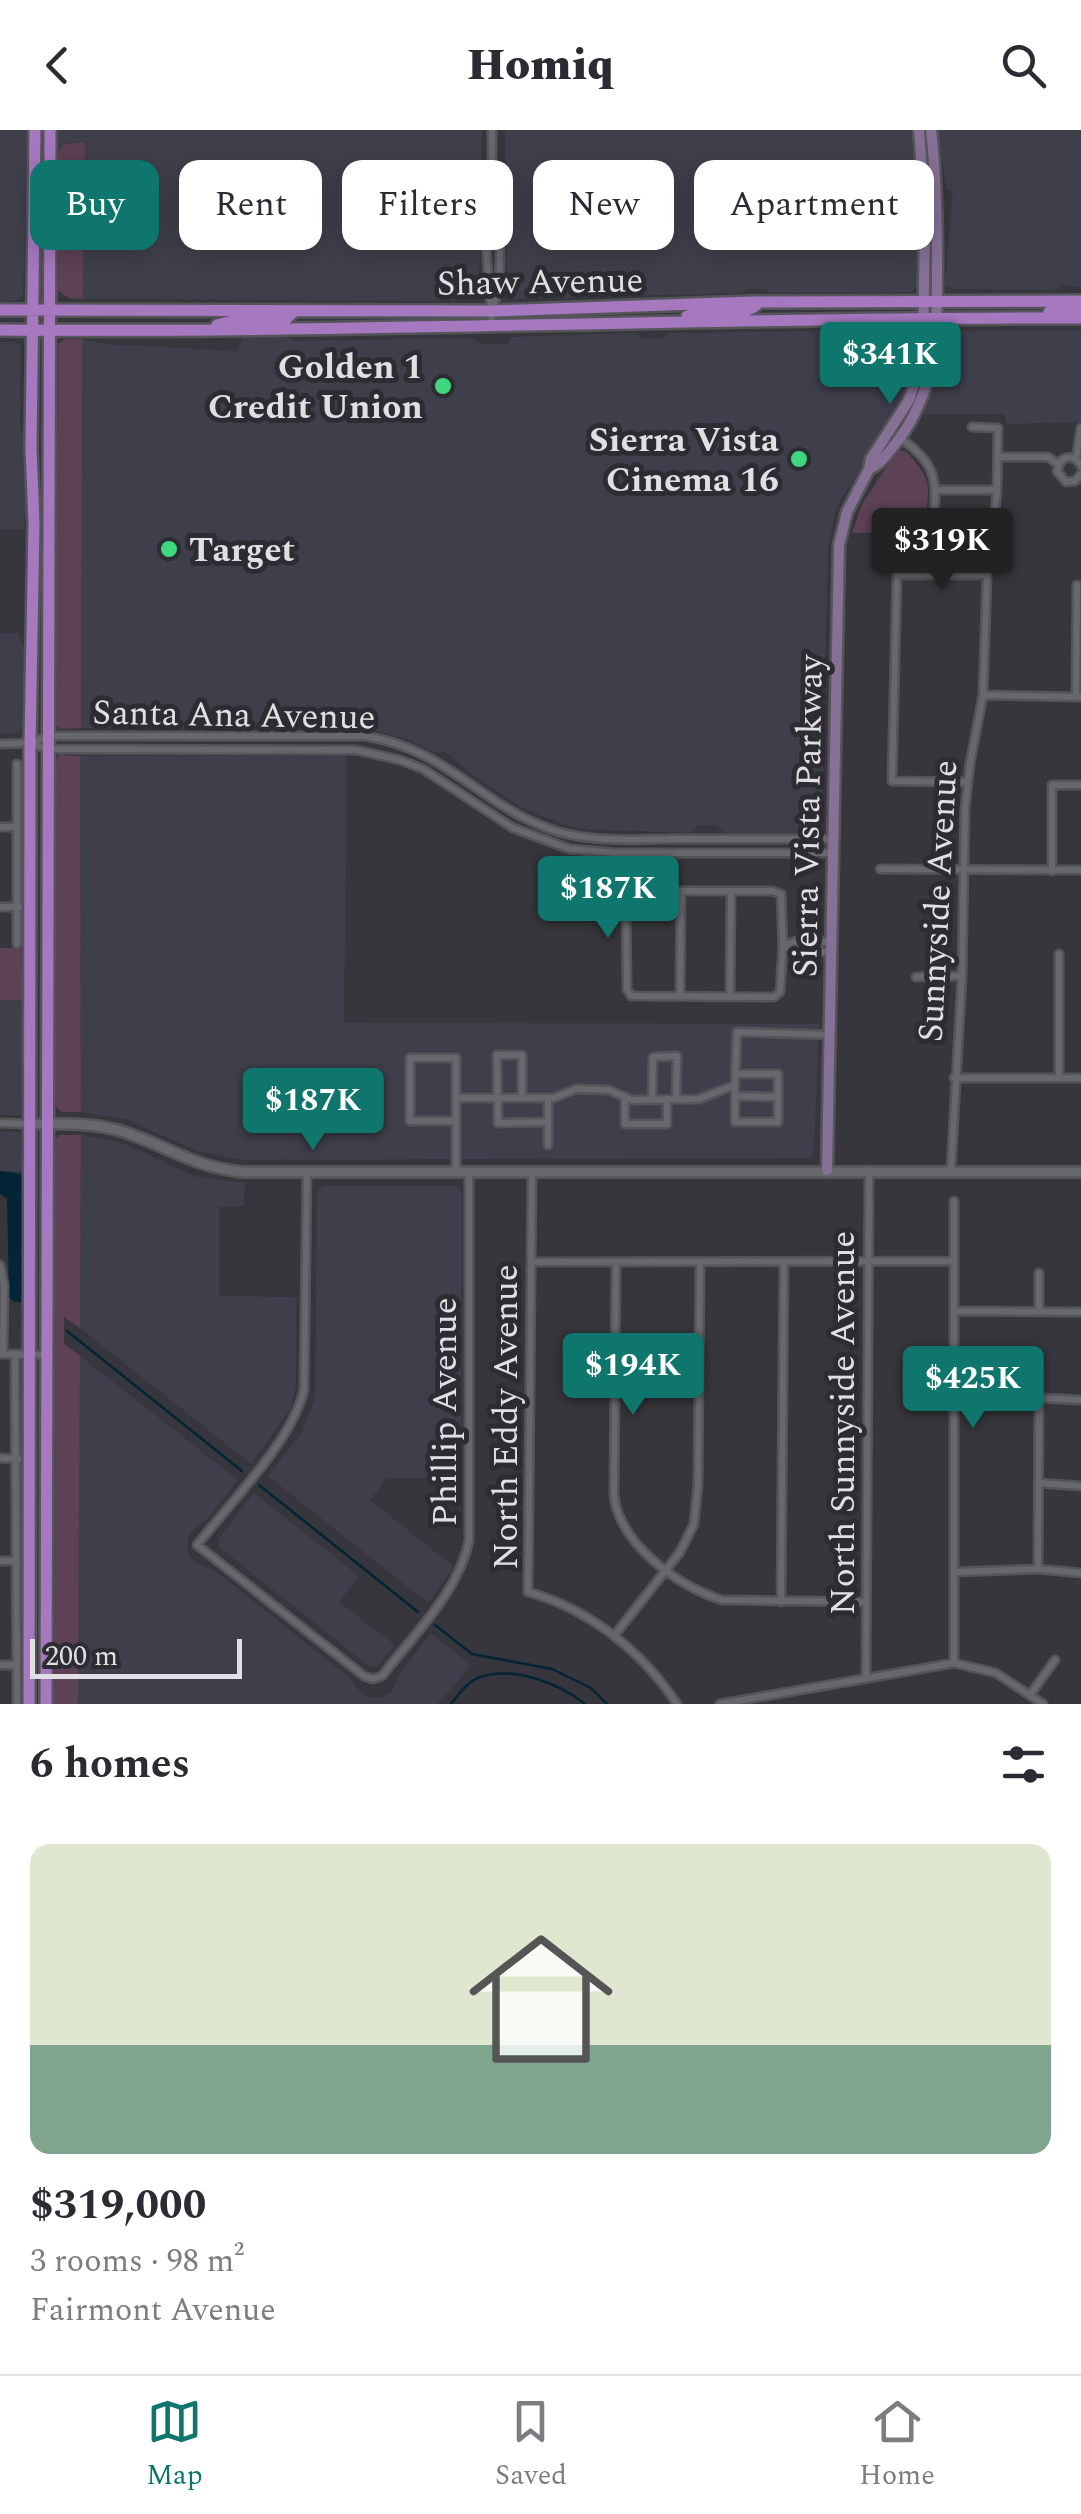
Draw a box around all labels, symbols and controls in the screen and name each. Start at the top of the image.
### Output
text: Homiq [467,31,614,100]
icon: back [30,38,85,93]
icon: search [996,38,1051,93]
chip: Buy [30,160,159,250]
chip: Rent [179,160,322,250]
chip: Filters [342,160,513,250]
chip: New [533,160,674,250]
chip: Apartment [694,160,934,250]
street label: Shaw Avenue [436,254,644,311]
pin: $341K [820,322,960,407]
text: $341K [842,330,938,379]
place label: Golden 1 Credit Union [208,341,423,434]
marker: Golden 1 Credit Union [432,375,454,397]
place label: Sierra Vista Cinema 16 [589,414,779,507]
marker: Sierra Vista Cinema 16 [788,448,810,470]
pin: $319K [872,508,1012,593]
text: $319K [894,516,990,565]
place label: Target [189,524,295,577]
marker: Target [158,538,180,560]
street label: Sierra Vista Parkway [779,653,838,978]
street label: Santa Ana Avenue [92,687,376,744]
street label: Sunnyside Avenue [905,759,972,1043]
pin: $187K [538,856,678,941]
text: $187K [560,864,656,913]
pin: $187K [243,1068,383,1153]
text: $187K [265,1076,361,1125]
street label: North Sunnyside Avenue [817,1231,870,1615]
street label: North Eddy Avenue [480,1264,533,1570]
street label: Phillip Avenue [419,1297,472,1527]
pin: $194K [563,1333,703,1418]
text: $194K [585,1341,681,1390]
pin: $425K [903,1346,1043,1431]
text: $425K [925,1354,1021,1403]
scale bar [30,1634,242,1678]
text: 200 m [45,1635,118,1678]
text: 6 homes [30,1733,190,1796]
icon: filters [996,1737,1051,1792]
icon: home [451,1909,631,2089]
text: $319,000 [30,2174,206,2237]
text: 3 rooms · 98 m² [30,2237,244,2286]
text: Fairmont Avenue [30,2286,276,2335]
tab: Map [146,2394,203,2497]
tab: Saved [495,2394,567,2497]
tab: Home [859,2394,935,2497]

